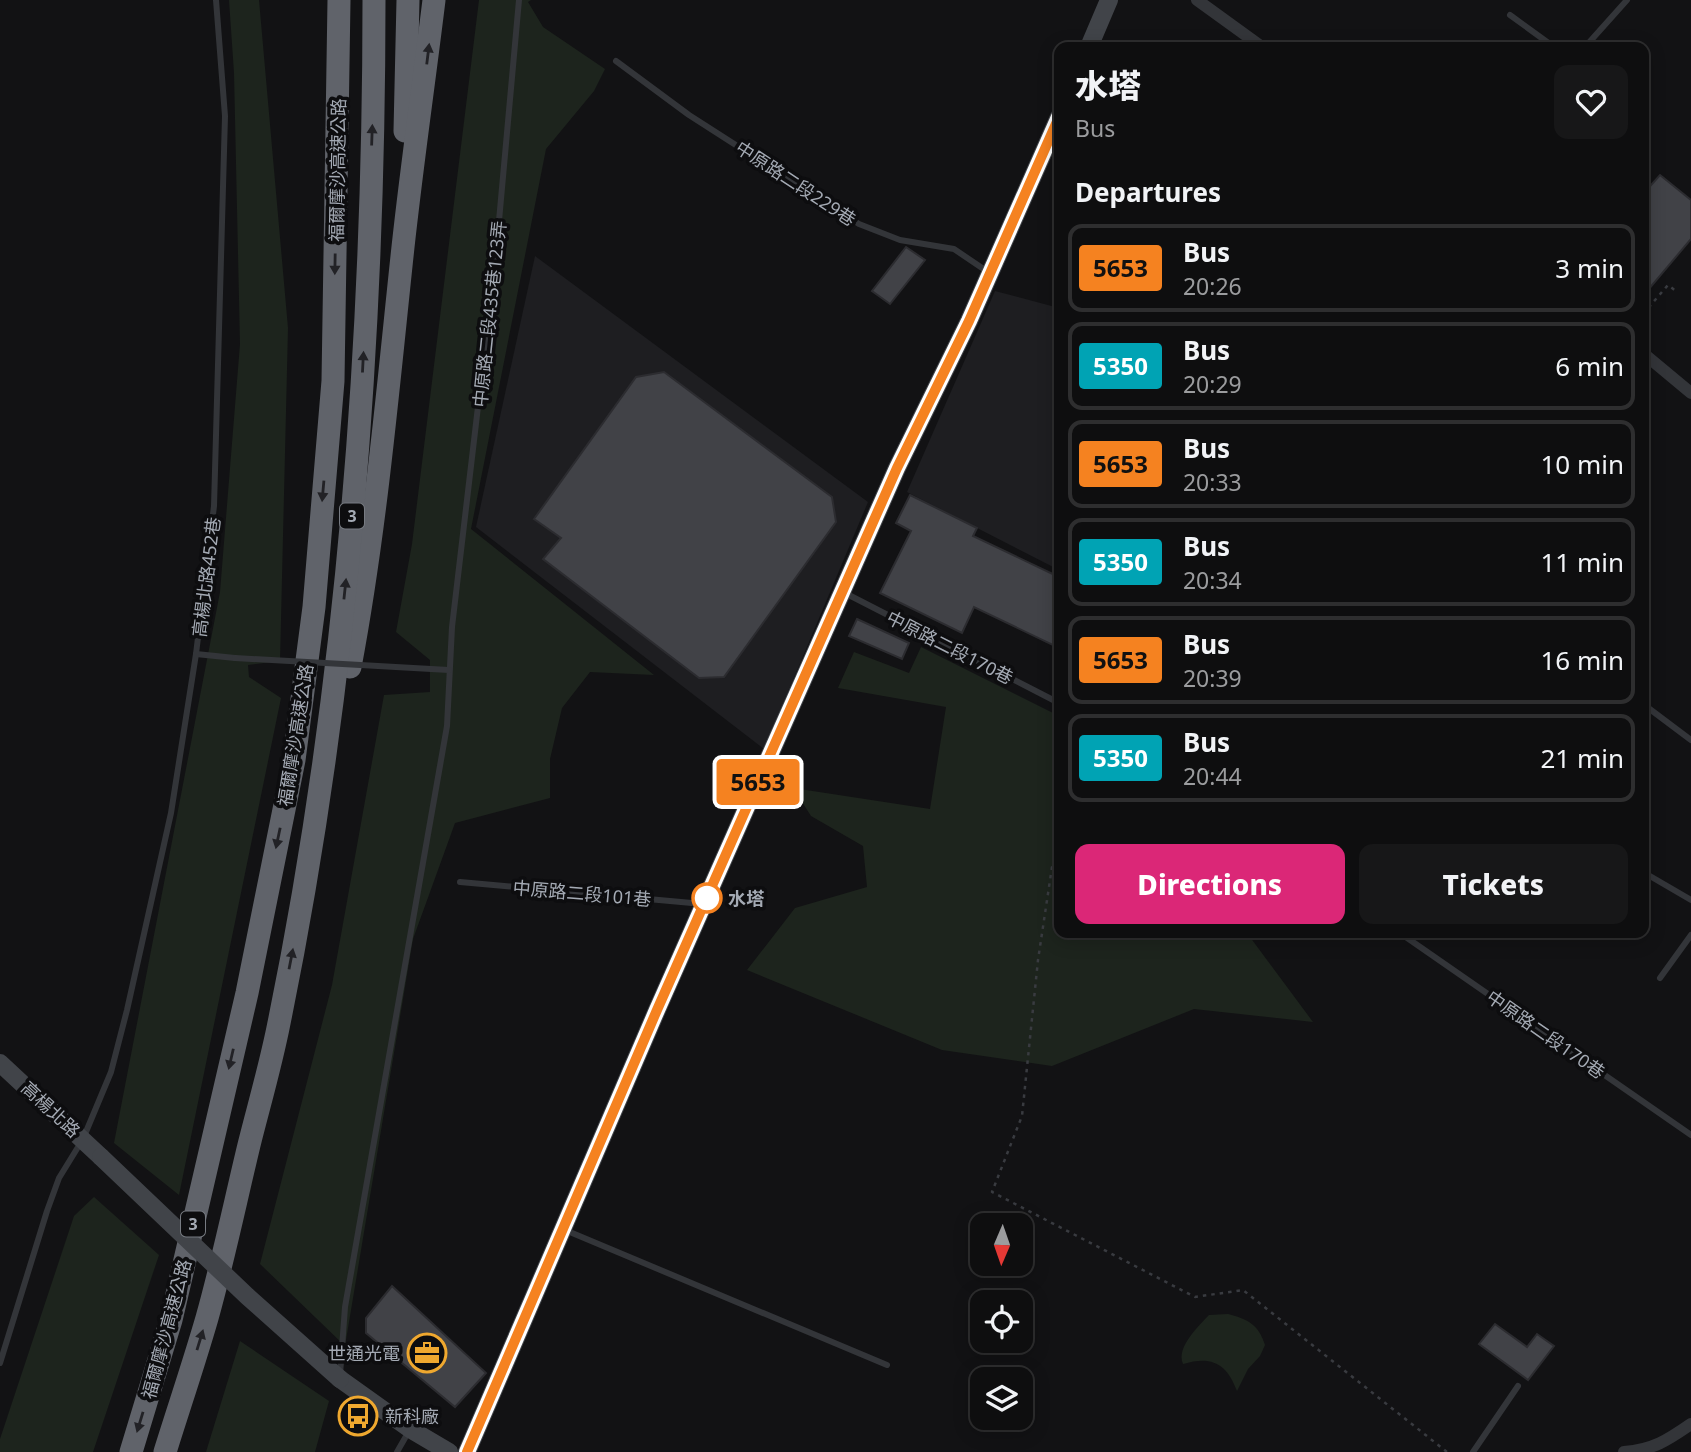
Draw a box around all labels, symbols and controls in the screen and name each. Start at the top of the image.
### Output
one-way arrow [422,42,433,64]
text: 水塔 [1075,63,1141,108]
button: heart [1554,65,1628,139]
street label: 福爾摩沙高速公路 [324,98,350,242]
text: Bus [1075,112,1115,144]
one-way arrow [366,123,377,145]
street label: 中原路二段229巷 [731,135,861,231]
text: Departures [1075,174,1221,210]
street label: 中原路二段435巷123弄 [467,219,511,409]
text: Bus [1183,234,1230,270]
text: 3 min [1555,250,1624,286]
text: 5653 [1093,251,1148,284]
one-way arrow [330,253,341,275]
text: 20:26 [1183,270,1242,302]
text: Bus [1183,332,1230,368]
text: 6 min [1555,348,1624,384]
text: 5350 [1093,349,1148,382]
one-way arrow [358,351,369,373]
text: 20:29 [1183,368,1242,400]
text: Bus [1183,430,1230,466]
text: 10 min [1540,446,1624,482]
text: 5653 [1093,447,1148,480]
text: 20:33 [1183,466,1242,498]
one-way arrow [317,481,328,503]
road number: 3 [340,503,364,528]
street label: 高楊北路452巷 [187,516,225,638]
text: Bus [1183,528,1230,564]
text: 11 min [1540,544,1624,580]
text: 5350 [1093,545,1148,578]
text: 20:34 [1183,564,1242,596]
one-way arrow [340,577,351,599]
street label: 中原路二段170巷 [883,605,1017,689]
text: Bus [1183,626,1230,662]
text: 16 min [1540,642,1624,678]
text: 5653 [1093,643,1148,676]
street label: 福爾摩沙高速公路 [272,662,318,808]
text: 20:39 [1183,662,1242,694]
text: Bus [1183,724,1230,760]
text: 21 min [1540,740,1624,776]
text: 5350 [1093,741,1148,774]
line badge: 5653 [709,759,807,805]
text: 20:44 [1183,760,1242,792]
text: 5653 [731,765,785,798]
one-way arrow [273,827,284,849]
button: Directions [1075,844,1345,924]
button: Tickets [1359,844,1628,924]
street label: 中原路二段101巷 [512,875,652,911]
marker: 水塔 [692,883,722,913]
place label: 水塔 [728,886,764,910]
one-way arrow [286,948,297,970]
street label: 中原路二段170巷 [1482,984,1610,1084]
one-way arrow [226,1048,237,1070]
street label: 高楊北路 [16,1076,86,1142]
road number: 3 [181,1212,205,1236]
north arrow [970,1213,1032,1276]
map controls [970,1213,1033,1430]
street label: 福爾摩沙高速公路 [136,1256,196,1402]
button: locate [970,1290,1033,1353]
one-way arrow [195,1329,205,1350]
office icon: 世通光電 [406,1332,448,1374]
place label: 世通光電 [328,1341,400,1365]
button: layers [970,1367,1033,1430]
bus stop icon: 新科廠 [337,1395,379,1437]
place label: 新科廠 [385,1404,439,1428]
one-way arrow [134,1412,144,1433]

